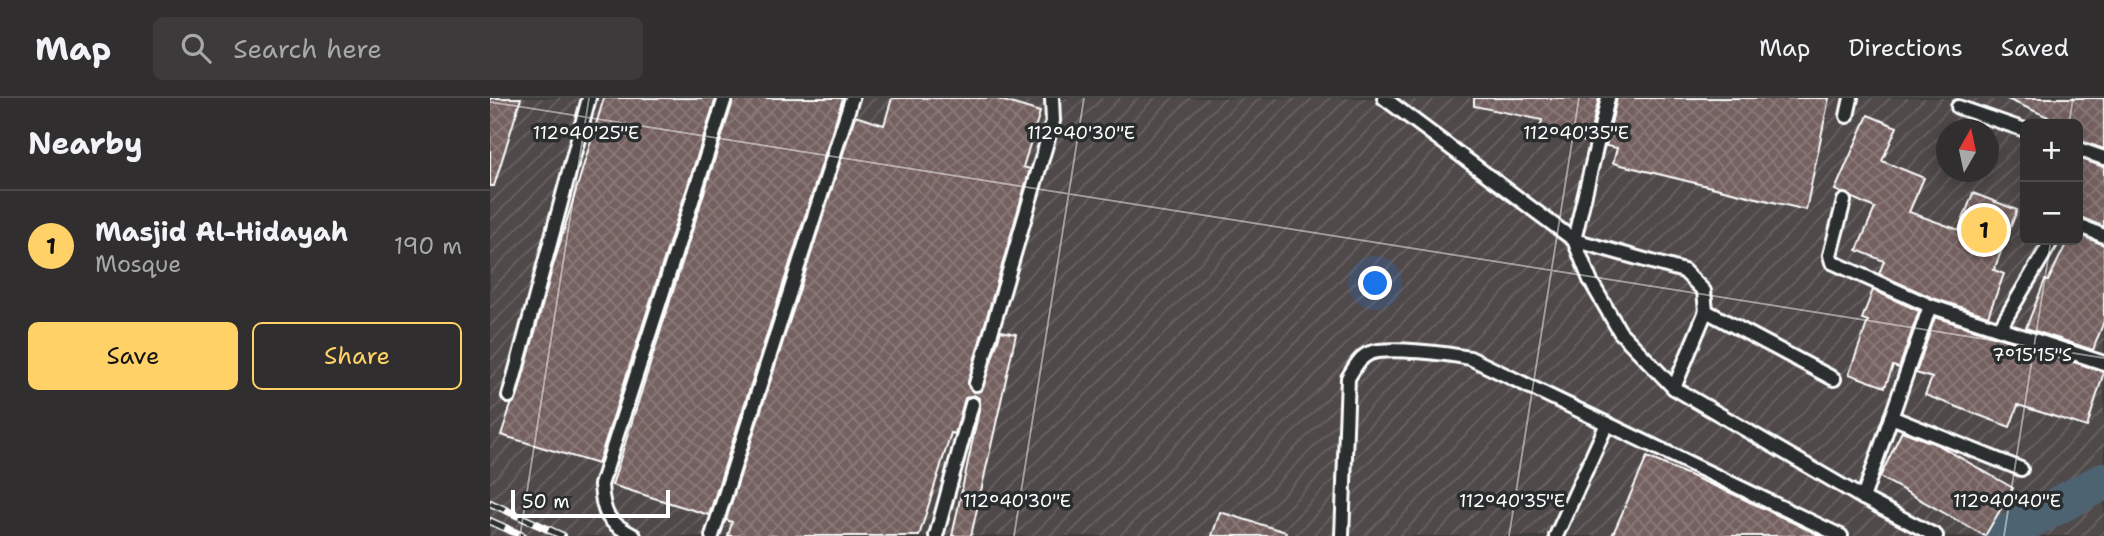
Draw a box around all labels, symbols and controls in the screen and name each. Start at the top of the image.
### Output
search box [153,17,643,80]
text: Map [35,26,111,71]
icon: search [177,29,215,67]
text: Search here [233,31,382,66]
text: Map [1759,32,1810,64]
text: Directions [1848,32,1963,64]
text: Saved [2001,32,2069,64]
north arrow [1936,119,1999,182]
map controls [2020,119,2083,245]
button: + [2020,119,2083,182]
text: 112°40'25"E [533,121,639,145]
text: 112°40'30"E [1027,121,1135,145]
text: 112°40'35"E [1523,121,1629,145]
text: Nearby [28,123,143,164]
button: − [2020,182,2083,245]
pin: 1 [1961,204,2007,256]
text: Masjid Al-Hidayah [95,214,348,249]
text: 1 [46,231,56,261]
text: 190 m [394,231,462,261]
text: Mosque [95,249,181,279]
your location [1358,266,1392,300]
button: Save [28,322,238,390]
button: Share [252,322,462,390]
text: 7°15'15"S [1992,343,2072,367]
scale bar [511,487,670,519]
text: 50 m [522,489,570,514]
text: 112°40'30"E [963,489,1071,513]
text: 112°40'35"E [1459,489,1565,513]
text: 112°40'40"E [1953,489,2061,513]

